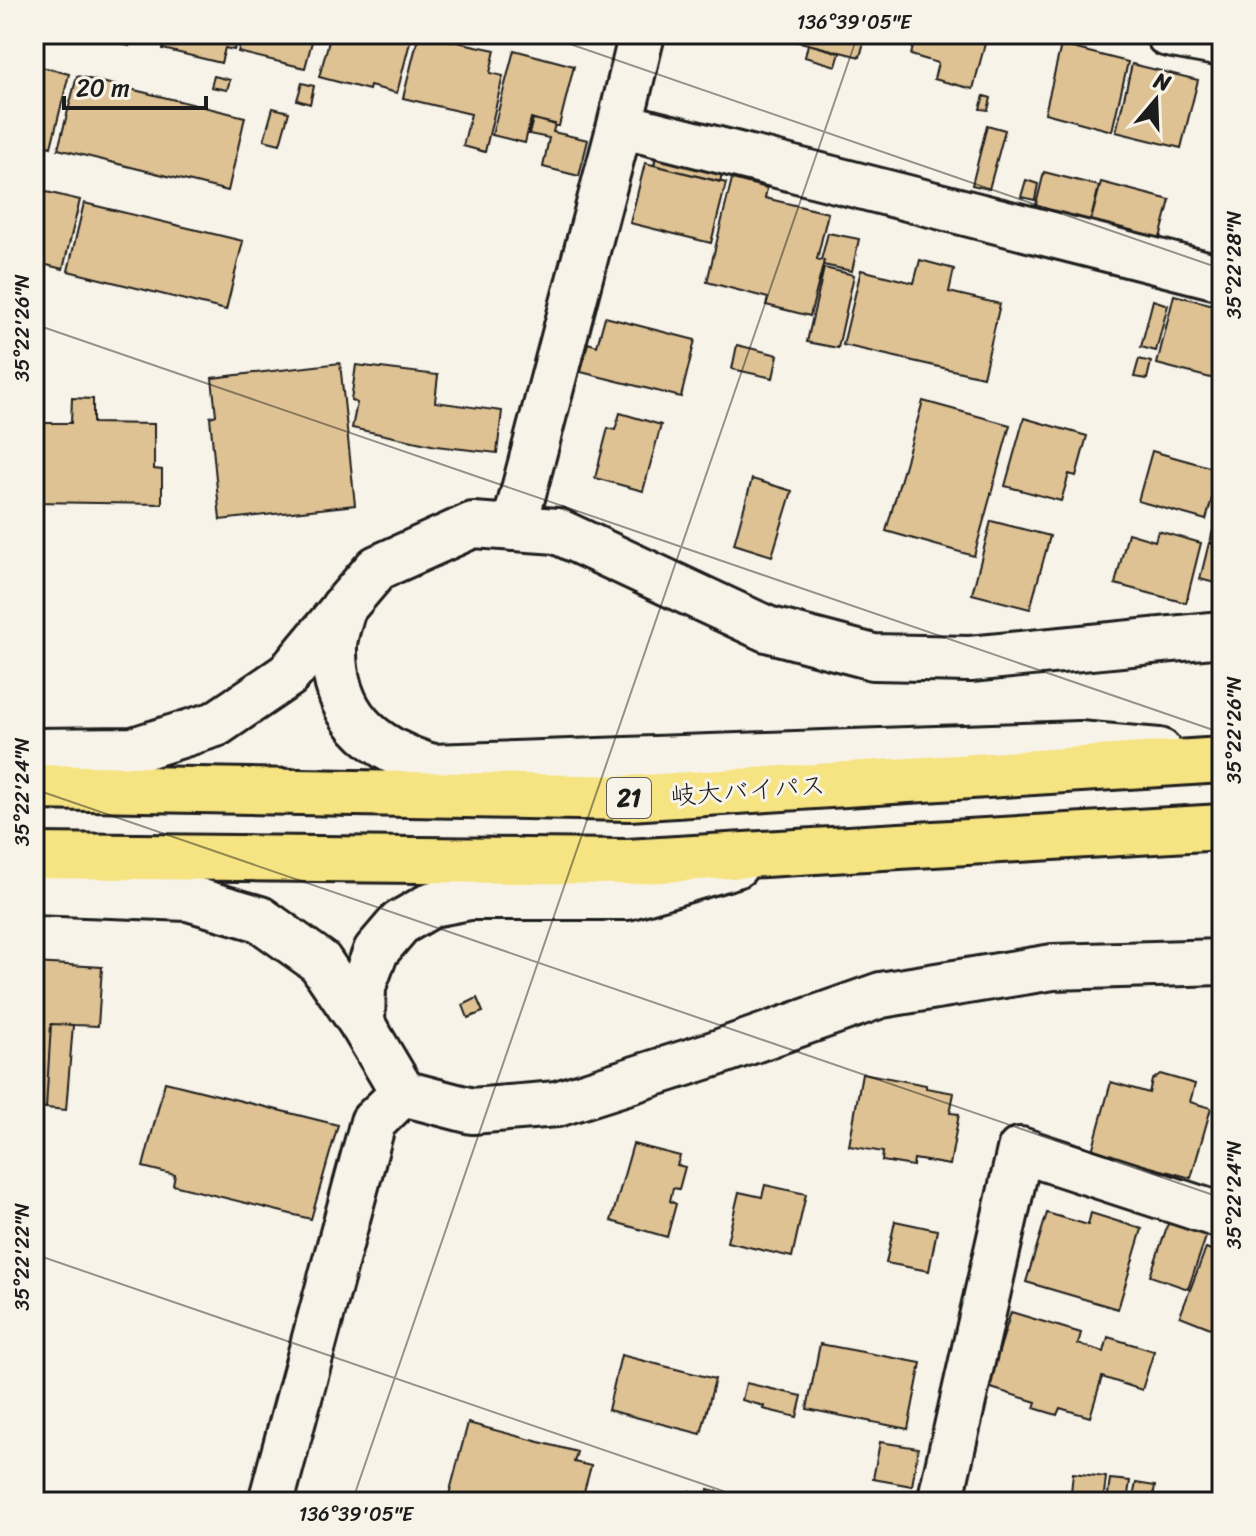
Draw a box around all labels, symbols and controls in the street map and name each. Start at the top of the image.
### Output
text: 136°39'05"E [797,5,913,40]
scale bar [64,60,206,110]
north arrow [1116,60,1196,140]
text: N [1148,60,1177,103]
text: 20 m [76,67,130,109]
text: 35°22'28"N [1217,211,1252,319]
text: 35°22'26"N [5,274,40,382]
text: 35°22'26"N [1217,676,1252,784]
text: 35°22'24"N [5,738,40,846]
street label: 岐大バイパス [669,762,827,818]
road number: 21 [607,778,651,818]
text: 35°22'24"N [1217,1141,1252,1249]
text: 35°22'22"N [5,1203,40,1311]
text: 136°39'05"E [299,1497,415,1532]

